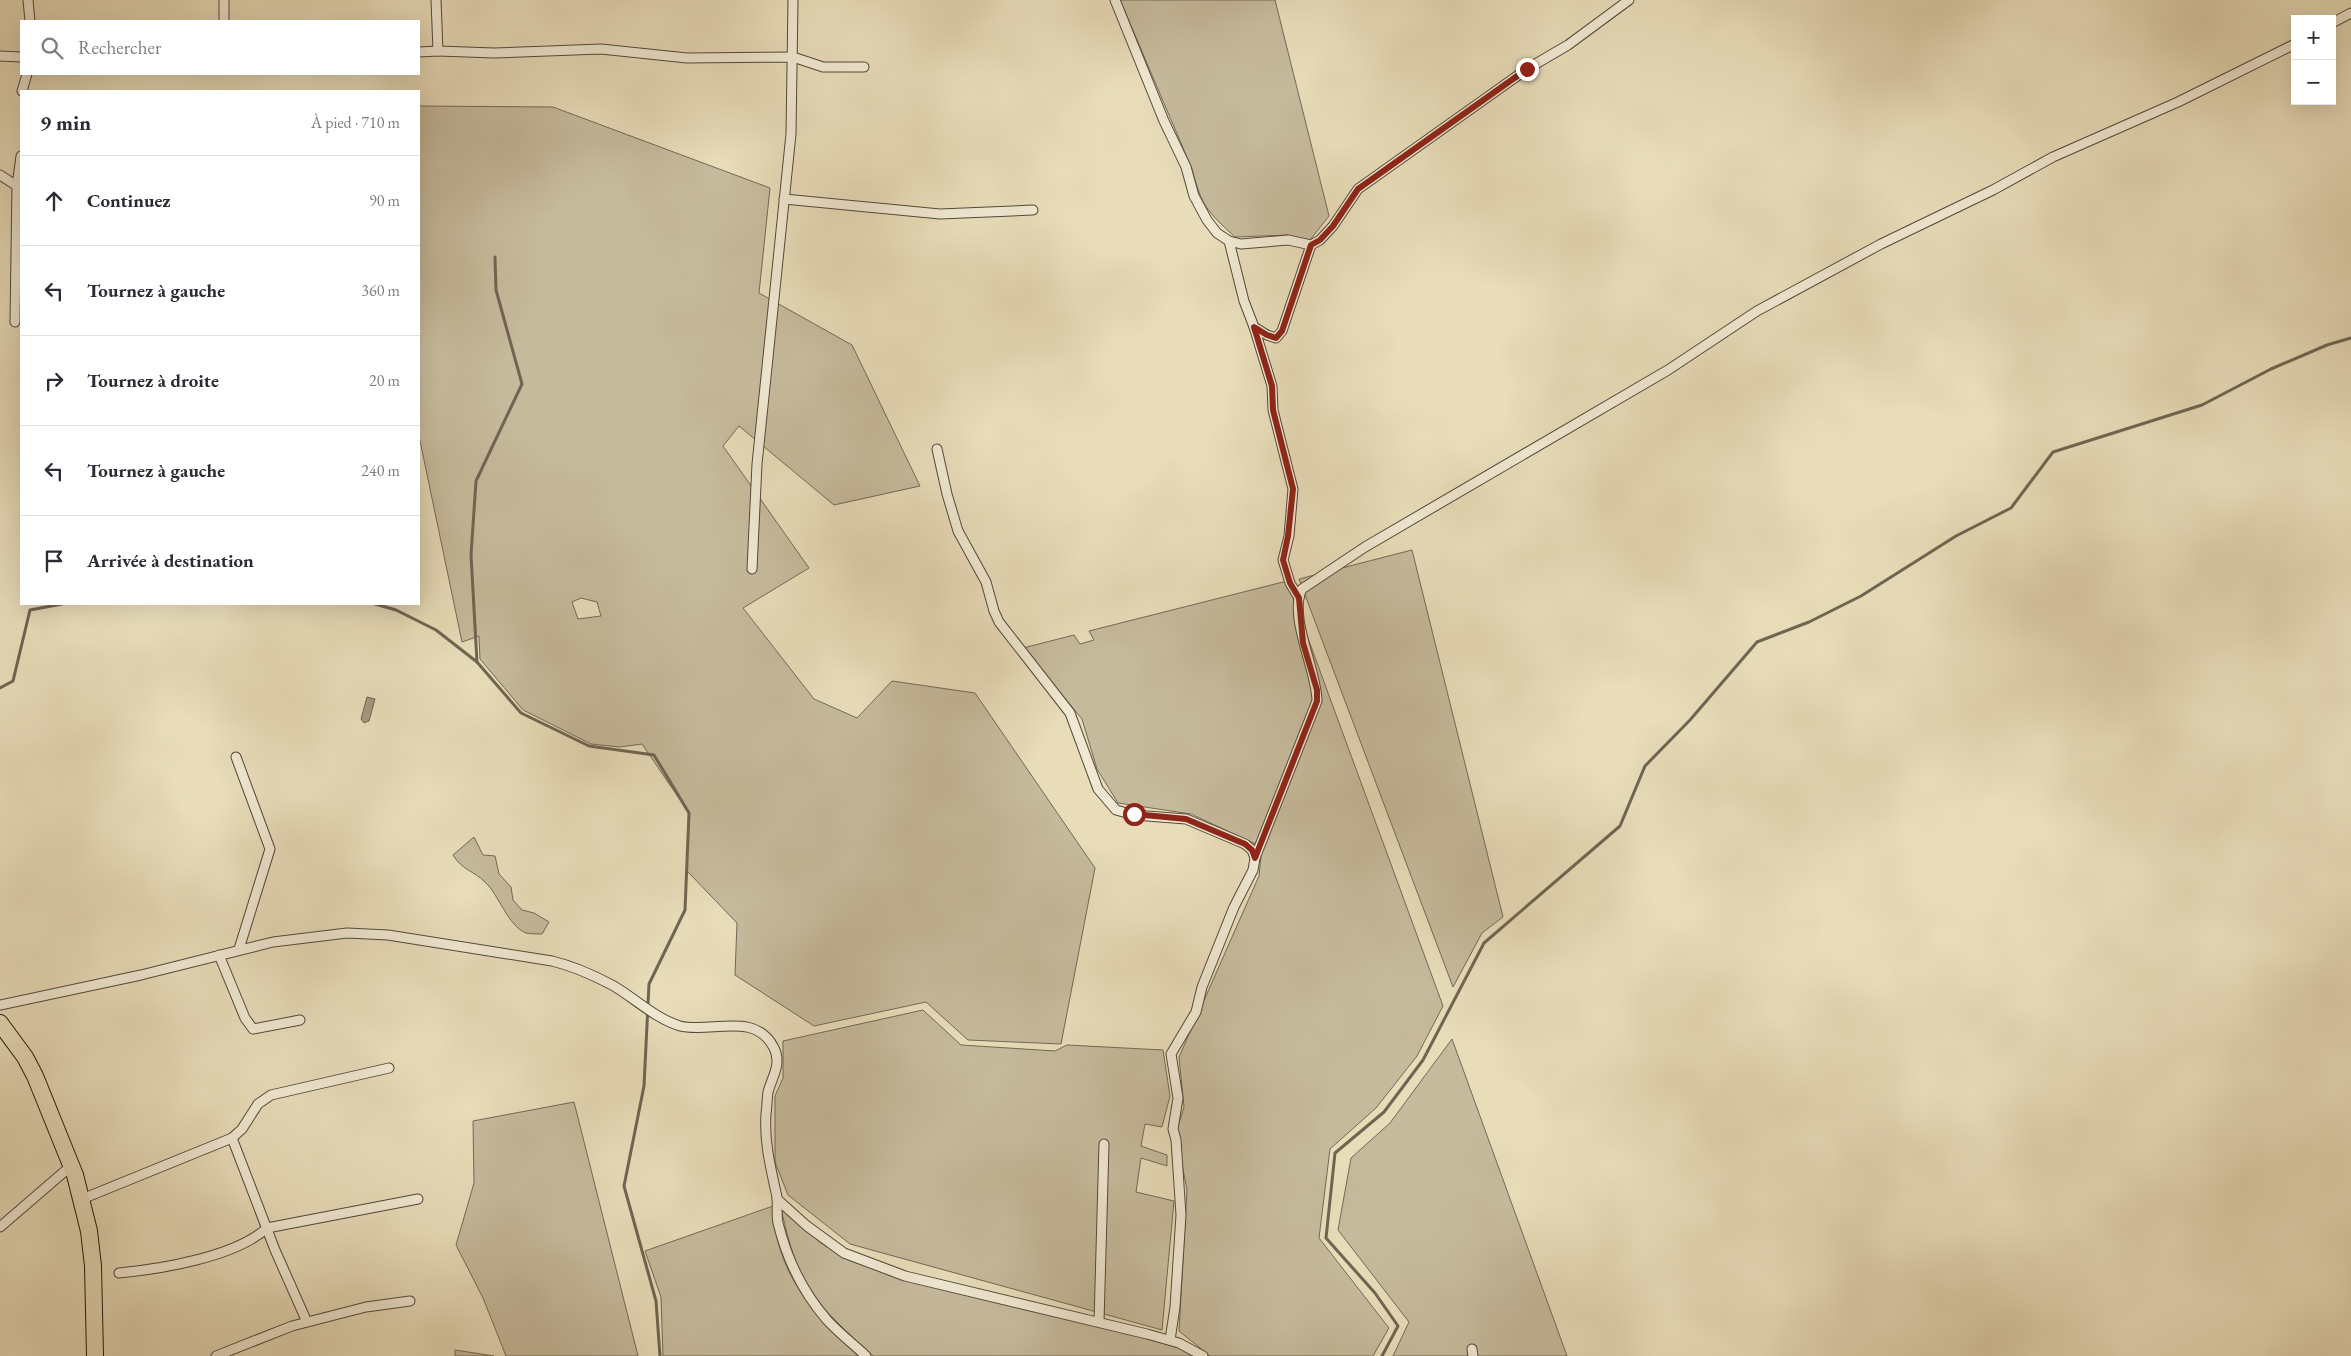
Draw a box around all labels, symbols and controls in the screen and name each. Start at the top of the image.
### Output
map controls [2291,15,2336,105]
button: + [2291,15,2336,60]
search box [20,20,420,75]
icon: search [38,34,66,62]
text: Rechercher [78,35,161,60]
route end [1516,58,1539,81]
button: − [2291,60,2336,105]
text: 9 min [40,109,91,136]
text: À pied · 710 m [311,112,400,133]
icon: ahead [40,187,68,215]
text: Continuez [87,188,171,213]
text: 90 m [369,190,400,211]
icon: left [40,277,68,305]
text: Tournez à gauche [87,278,225,303]
text: 360 m [361,280,400,301]
icon: right [40,367,68,395]
text: Tournez à droite [87,368,219,393]
text: 20 m [369,370,400,391]
icon: left [40,457,68,485]
text: Tournez à gauche [87,458,225,483]
text: 240 m [361,460,400,481]
icon: arrive [40,547,68,575]
text: Arrivée à destination [87,548,254,573]
route start [1123,803,1146,826]

